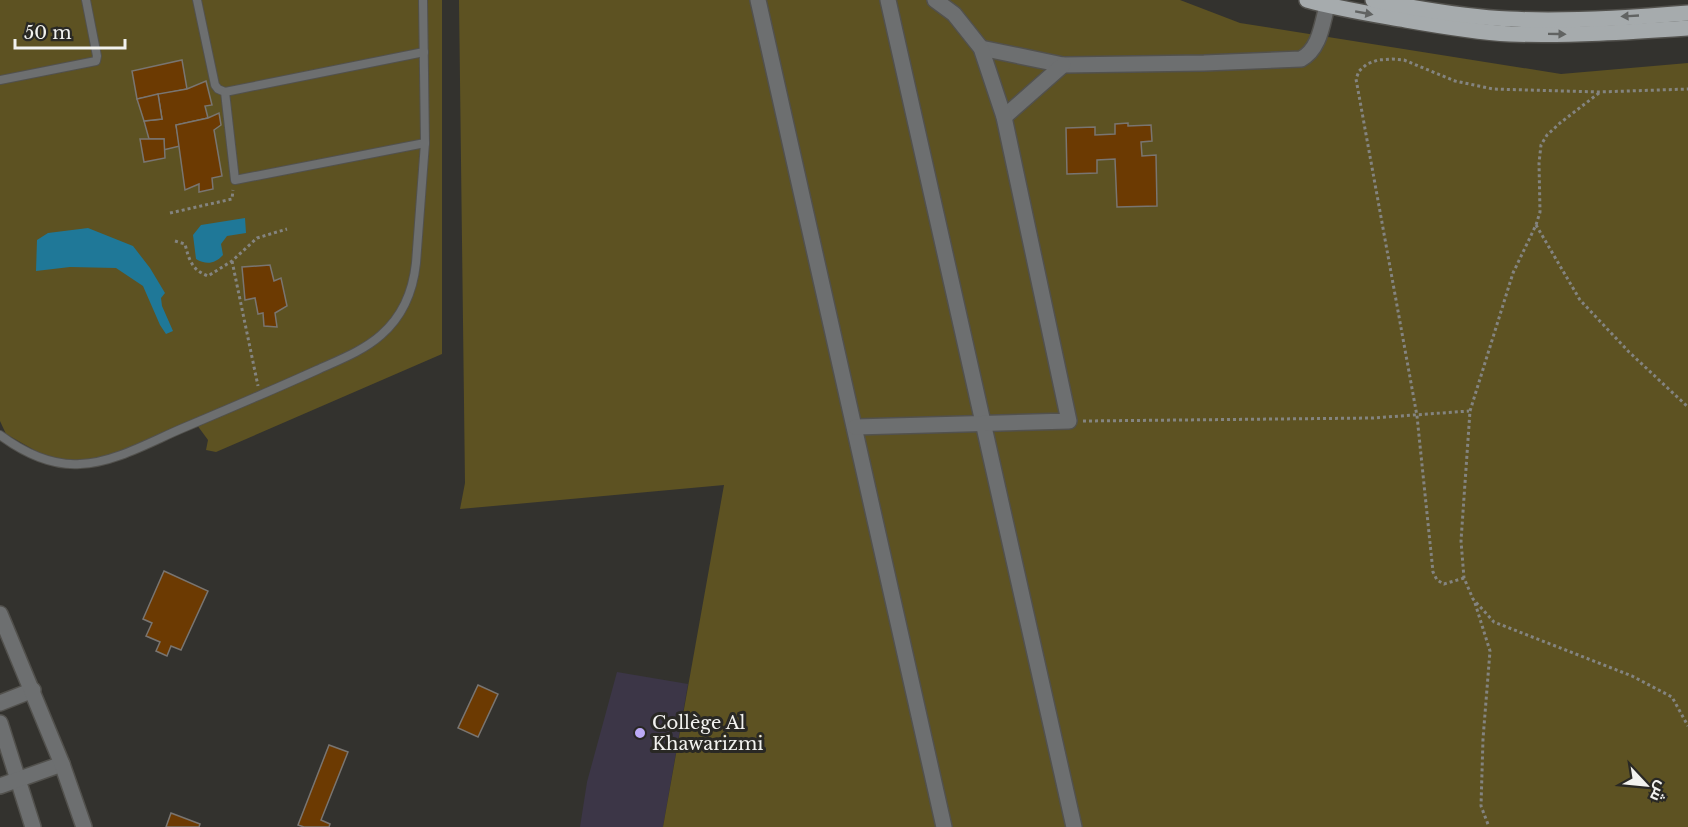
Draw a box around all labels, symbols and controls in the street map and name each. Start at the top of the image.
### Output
one-way arrow [1355,9,1374,18]
scale bar [15,12,124,50]
one-way arrow [1620,12,1639,21]
text: 50 m [24,22,72,44]
one-way arrow [1548,29,1567,39]
place label: Collège Al Khawarizmi [652,712,763,755]
marker: Collège Al Khawarizmi [633,726,647,740]
north arrow [1616,755,1676,815]
text: ش [1646,778,1673,805]

